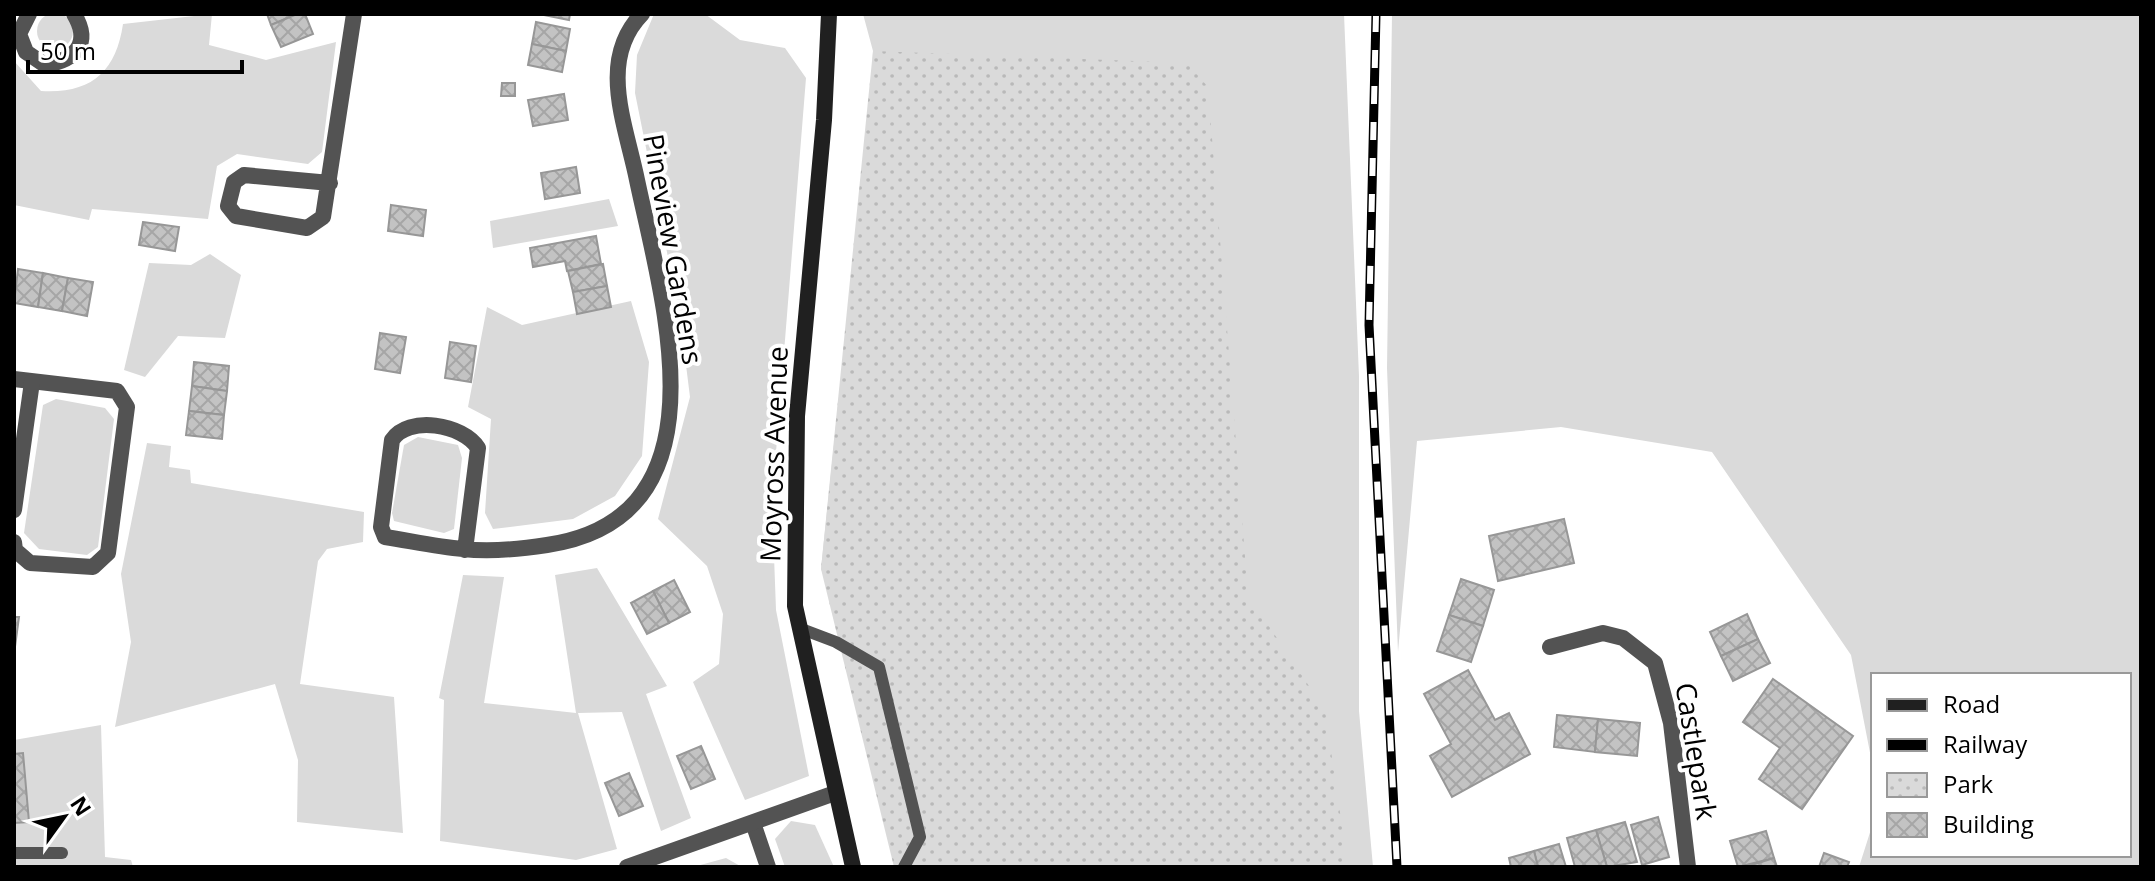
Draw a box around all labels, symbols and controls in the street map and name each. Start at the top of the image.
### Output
scale bar [28,24,242,74]
text: 50 m [40,34,96,67]
street label: Pineview Gardens [635,131,713,367]
street label: Moyross Avenue [750,346,796,562]
legend [1871,673,2131,857]
street label: Castlepark [1667,680,1727,822]
text: Road [1943,687,2000,720]
text: Railway [1943,727,2028,760]
text: Park [1943,767,1994,800]
north arrow [24,777,104,857]
text: N [64,790,99,821]
text: Building [1943,807,2034,840]

